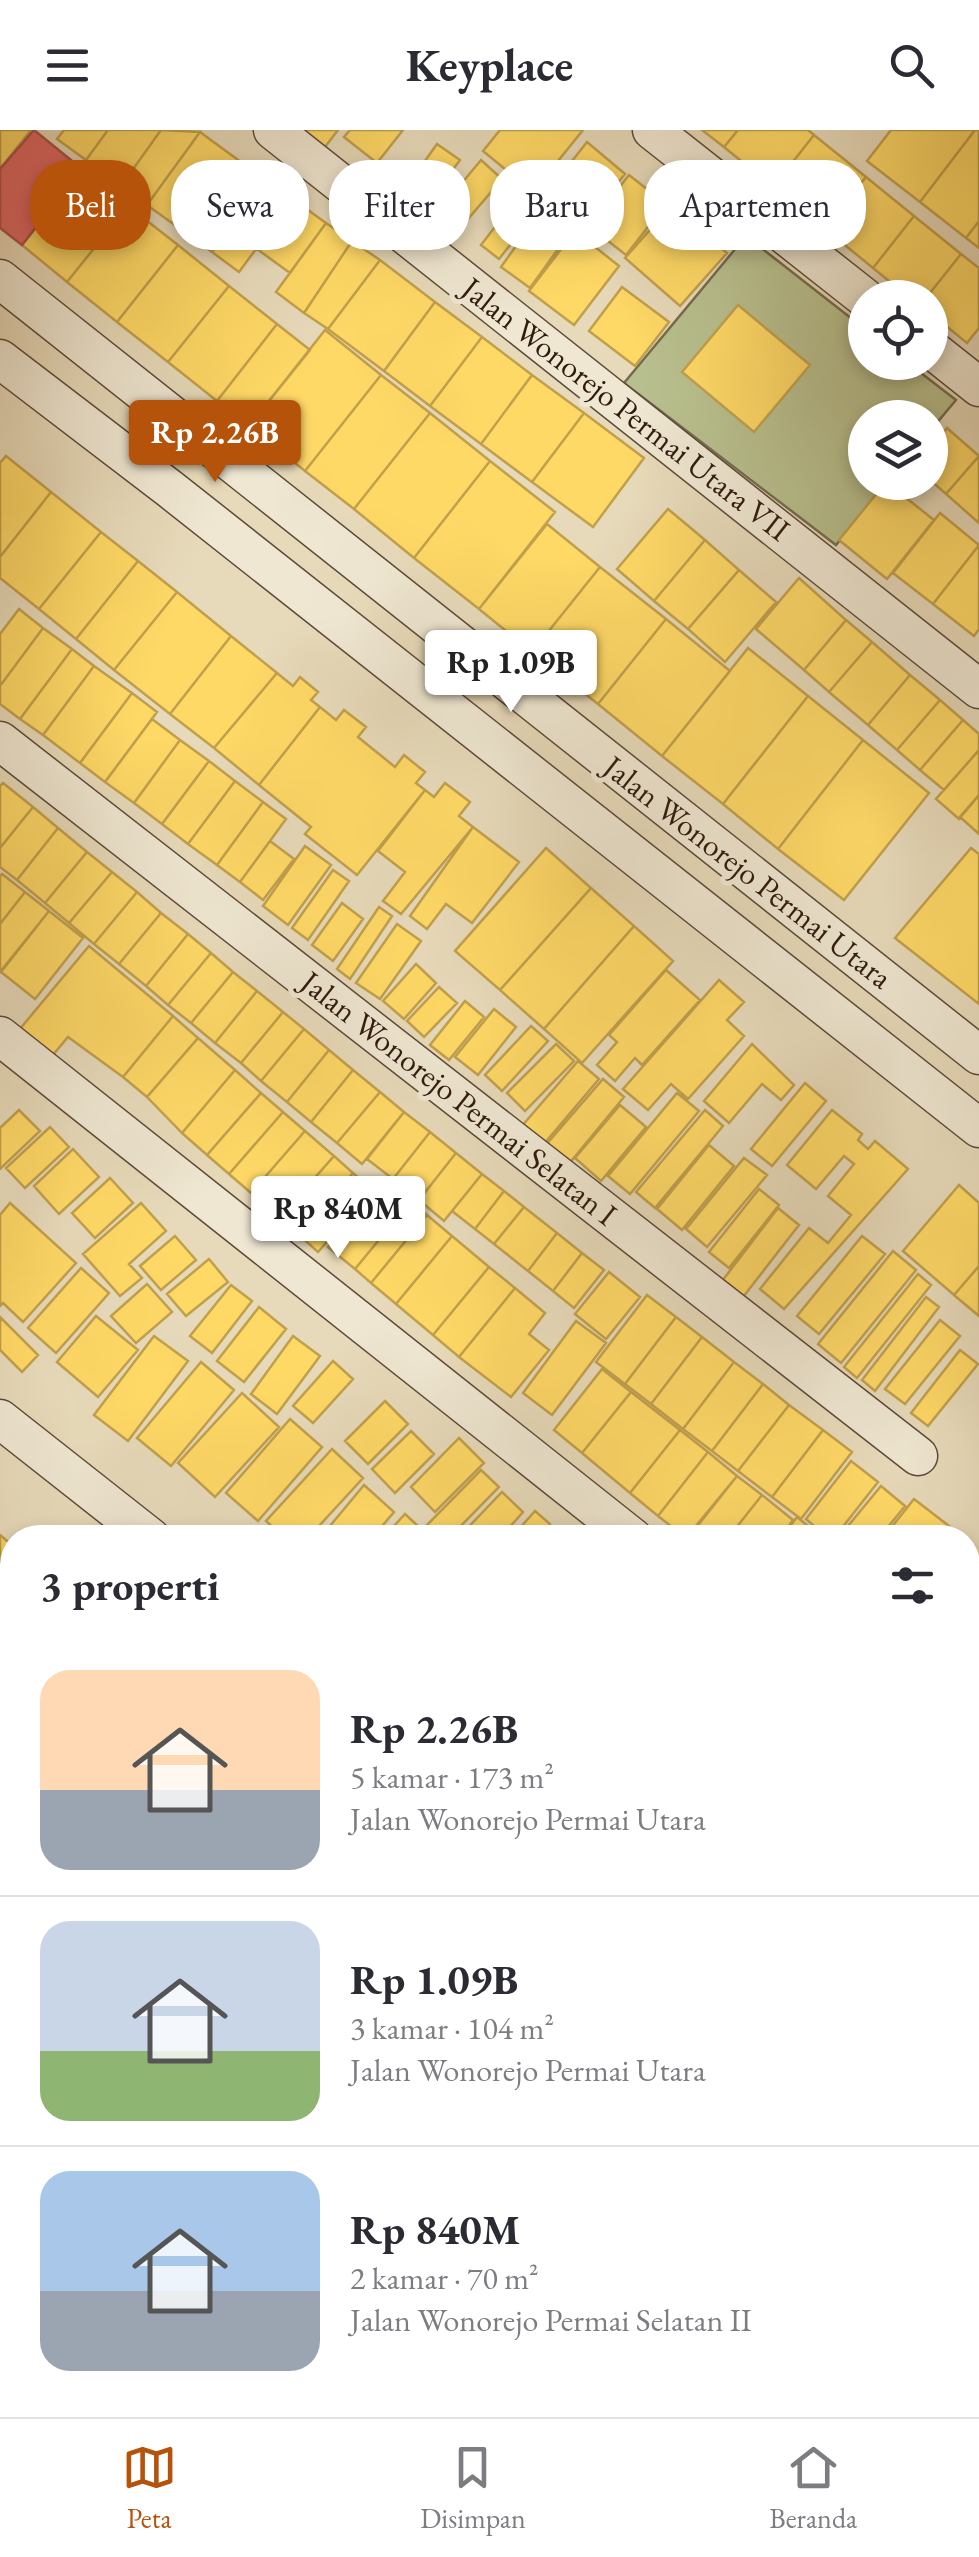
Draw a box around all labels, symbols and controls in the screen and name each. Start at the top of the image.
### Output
text: Keyplace [406,36,573,94]
icon: menu [40,38,95,93]
icon: search [884,38,939,93]
chip: Beli [30,160,151,250]
chip: Sewa [171,160,309,250]
chip: Filter [329,160,470,250]
chip: Baru [490,160,624,250]
chip: Apartemen [644,160,866,250]
street label: Jalan Wonorejo Permai Utara VII [451,266,799,550]
map controls [848,280,948,500]
button: locate [848,280,948,380]
pin: Rp 2.26B [112,400,318,485]
button: layers [848,400,948,500]
text: Rp 2.26B [151,411,279,453]
pin: Rp 1.09B [408,630,614,715]
text: Rp 1.09B [447,641,575,683]
street label: Jalan Wonorejo Permai Utara [593,744,901,998]
street label: Jalan Wonorejo Permai Selatan I [290,959,626,1235]
pin: Rp 840M [246,1176,430,1261]
text: Rp 840M [273,1187,403,1229]
text: 3 properti [40,1558,220,1613]
icon: filters [885,1558,940,1613]
text: Rp 2.26B [350,1701,518,1756]
icon: home [120,1710,240,1830]
text: 5 kamar · 173 m² [350,1756,554,1798]
text: Jalan Wonorejo Permai Utara [350,1798,706,1840]
text: Rp 1.09B [350,1952,518,2007]
icon: home [120,1961,240,2081]
text: 3 kamar · 104 m² [350,2007,554,2049]
text: Jalan Wonorejo Permai Utara [350,2049,706,2091]
text: Rp 840M [350,2202,520,2257]
icon: home [120,2211,240,2331]
text: 2 kamar · 70 m² [350,2257,539,2299]
text: Jalan Wonorejo Permai Selatan II [350,2299,752,2341]
tab: Peta [122,2440,177,2536]
tab: Disimpan [420,2440,526,2536]
tab: Beranda [769,2440,857,2536]

